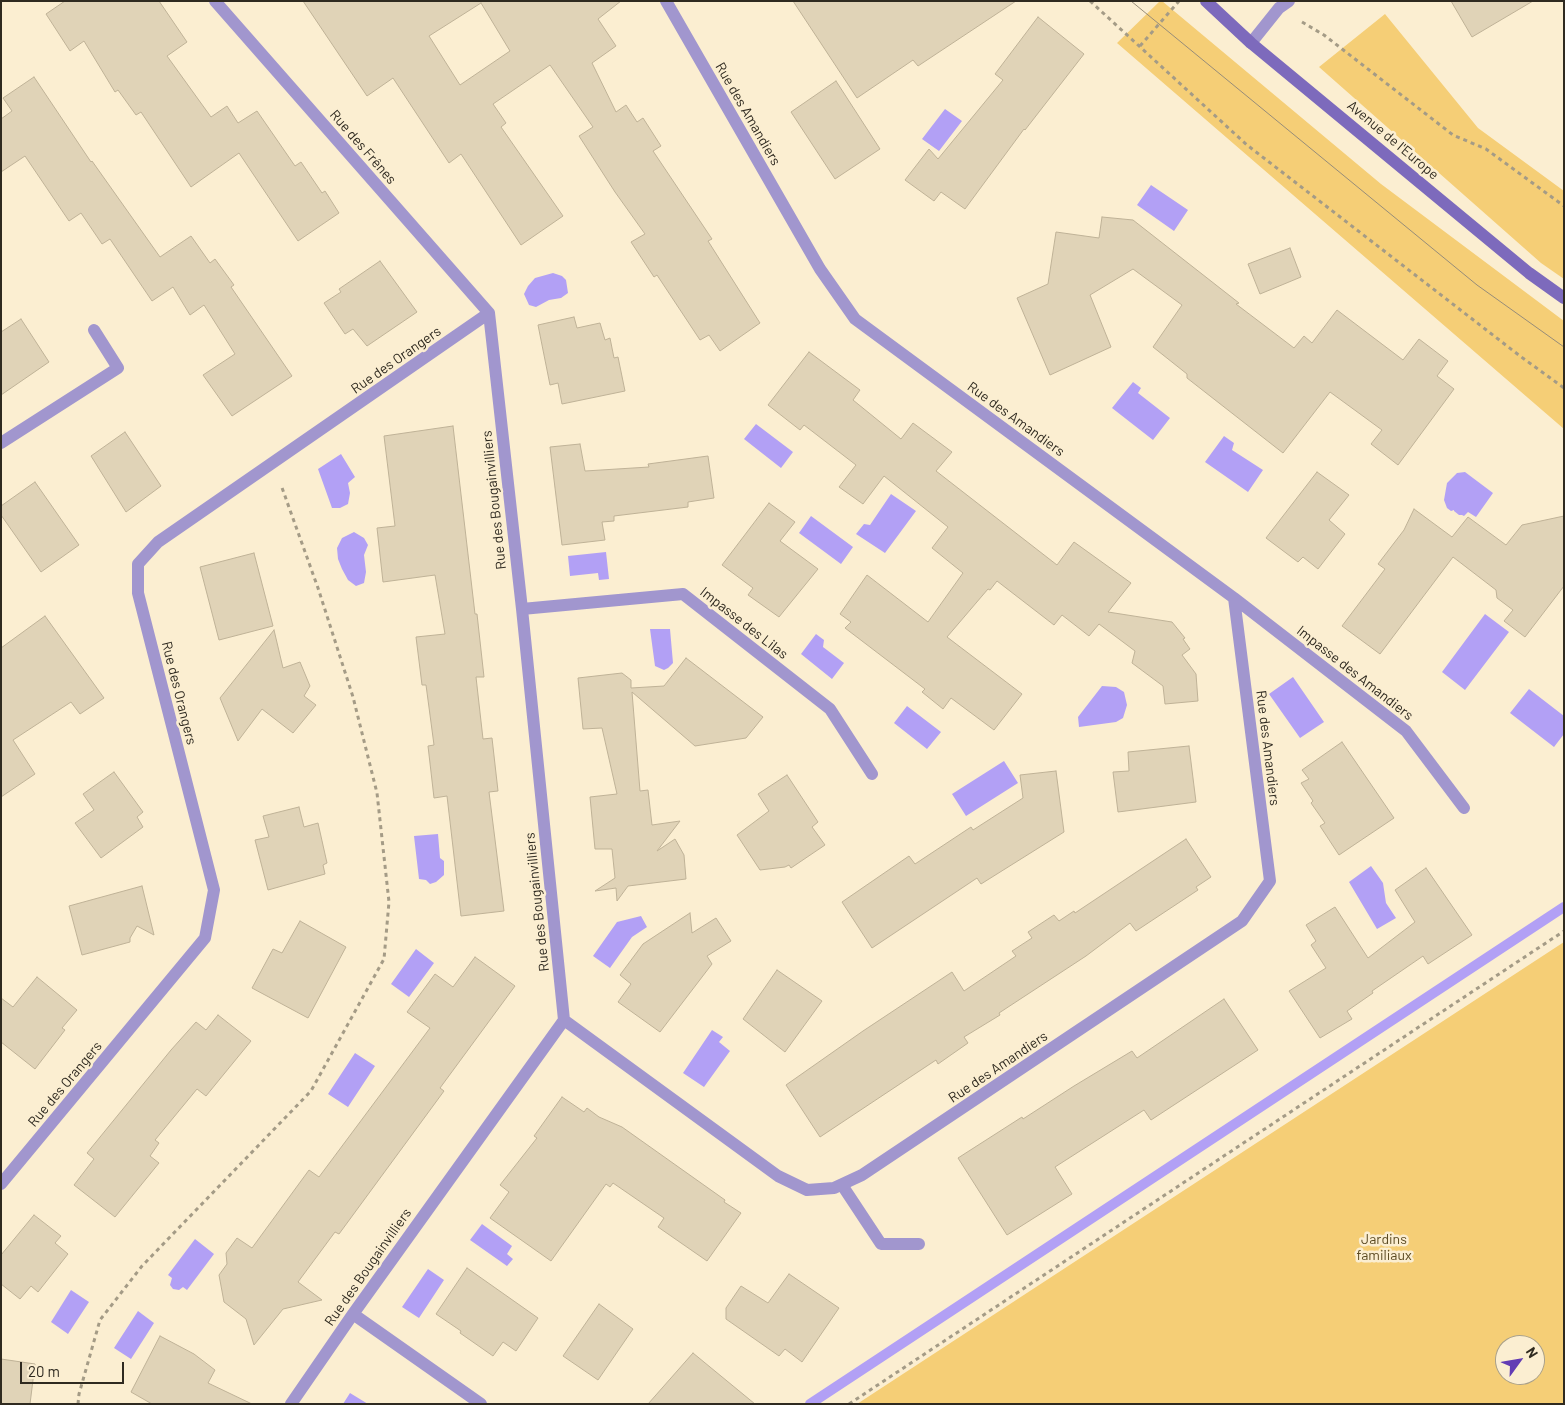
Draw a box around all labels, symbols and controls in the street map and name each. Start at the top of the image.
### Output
street label: Rue des Amandiers [712,60,784,168]
street label: Avenue de l'Europe [1344,97,1442,183]
street label: Rue des Frênes [326,107,400,187]
street label: Rue des Orangers [348,323,444,397]
street label: Rue des Amandiers [964,378,1068,460]
street label: Rue des Bougainvilliers [478,430,510,570]
street label: Impasse des Lilas [697,584,791,662]
street label: Impasse des Amandiers [1293,622,1417,724]
street label: Rue des Orangers [158,640,200,746]
street label: Rue des Amandiers [1253,689,1283,807]
street label: Rue des Bougainvilliers [521,832,553,972]
street label: Rue des Amandiers [945,1028,1051,1106]
street label: Rue des Orangers [24,1038,106,1130]
street label: Rue des Bougainvilliers [321,1205,415,1329]
park label: Jardins familiaux [1356,1231,1412,1264]
north arrow [1495,1335,1545,1385]
text: N [1523,1344,1542,1361]
scale bar [22,1352,126,1384]
text: 20 m [28,1362,60,1380]

